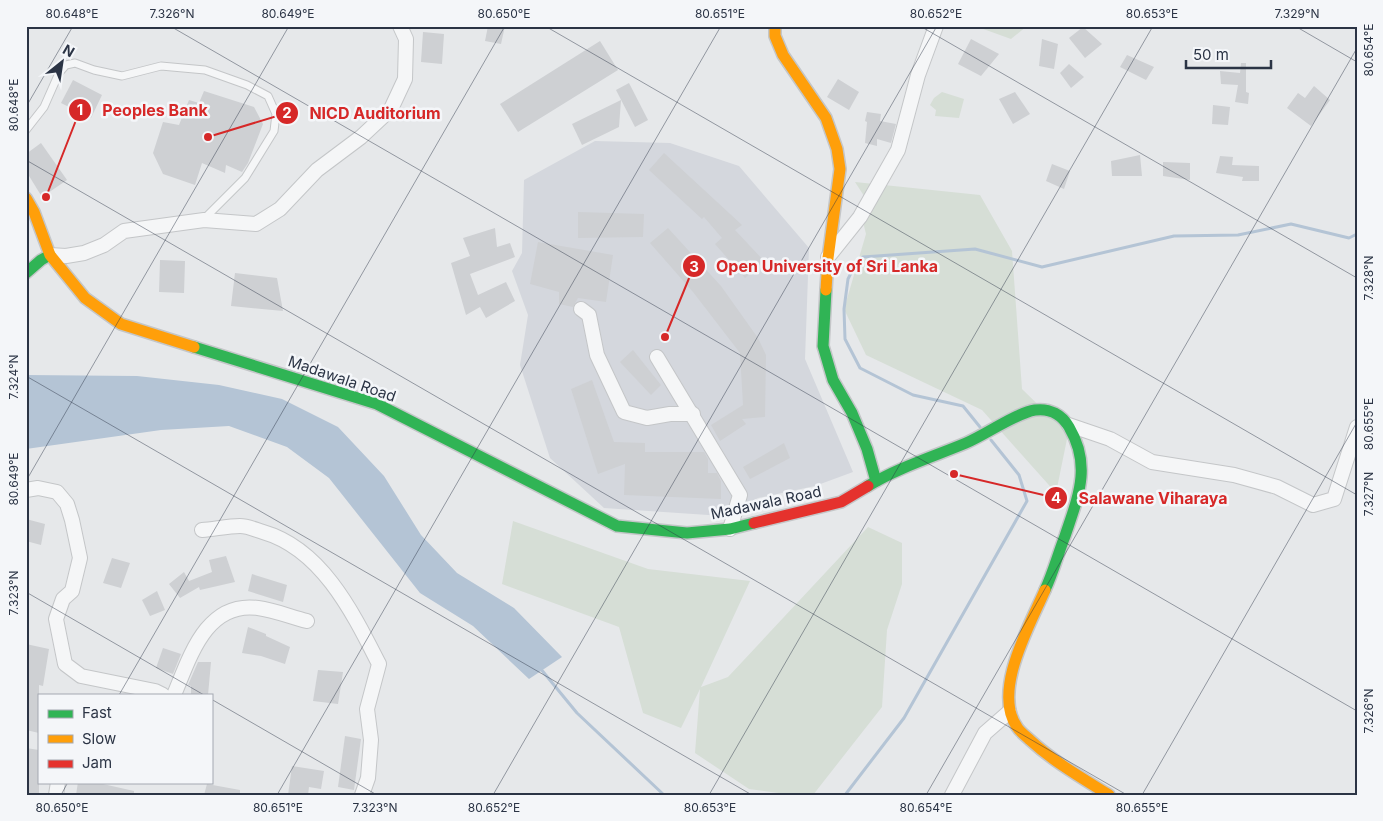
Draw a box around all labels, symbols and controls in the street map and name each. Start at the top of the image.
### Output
text: 80.648°E [46,6,98,21]
text: 7.326°N [149,6,195,21]
text: 80.649°E [261,6,315,21]
text: 80.650°E [478,6,530,21]
text: 80.651°E [695,6,745,21]
text: 80.652°E [910,6,962,21]
text: 80.653°E [1126,6,1178,21]
text: 7.329°N [1274,6,1320,21]
text: 80.654°E [1361,24,1376,76]
north arrow [38,38,88,88]
scale bar [1186,38,1270,70]
text: N [60,40,78,60]
text: 50 m [1193,45,1229,64]
text: 80.648°E [6,79,21,131]
callout: Peoples Bank [67,95,217,126]
callout: NICD Auditorium [275,98,451,129]
text: 1 [77,100,83,119]
text: Peoples Bank [102,100,208,120]
text: 2 [282,103,292,122]
text: NICD Auditorium [309,103,441,123]
callout: Open University of Sri Lanka [681,251,948,282]
text: Open University of Sri Lanka [716,256,938,276]
text: 7.328°N [1361,256,1376,300]
text: 3 [689,257,699,276]
street label: Madawala Road [286,351,399,406]
text: 7.324°N [6,355,21,400]
text: 80.655°E [1361,398,1376,450]
text: 80.649°E [6,452,21,506]
text: 7.327°N [1361,472,1376,516]
street label: Madawala Road [709,481,823,524]
callout: Salawane Viharaya [1043,483,1238,514]
text: 4 [1051,488,1061,507]
text: Salawane Viharaya [1078,488,1228,508]
text: 7.323°N [6,571,21,615]
text: 7.326°N [1361,688,1376,734]
legend [38,694,212,784]
text: Fast [82,703,112,722]
text: Slow [82,729,116,748]
text: Jam [82,753,112,772]
text: 80.650°E [36,800,88,815]
text: 80.651°E [253,800,303,815]
text: 7.323°N [353,800,397,815]
text: 80.652°E [468,800,520,815]
text: 80.653°E [684,800,736,815]
text: 80.654°E [900,800,952,815]
text: 80.655°E [1116,800,1168,815]

